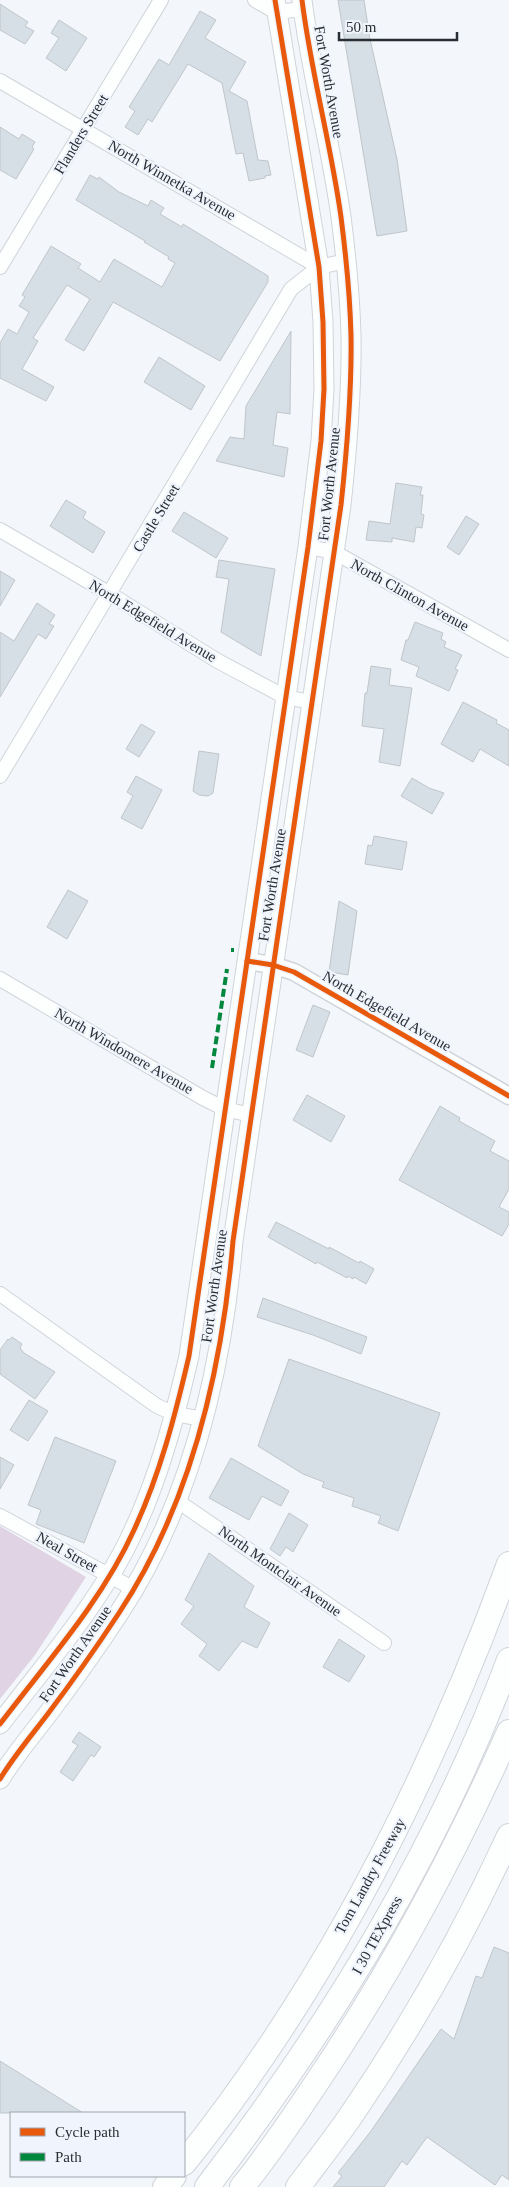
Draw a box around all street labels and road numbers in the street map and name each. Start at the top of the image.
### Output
street label: Fort Worth Avenue [311,24,347,140]
street label: Flanders Street [51,90,112,177]
street label: North Winnetka Avenue [105,137,239,223]
street label: Fort Worth Avenue [315,426,343,542]
street label: Castle Street [130,480,183,555]
street label: North Clinton Avenue [348,556,472,634]
street label: North Edgefield Avenue [87,577,220,666]
street label: Fort Worth Avenue [255,827,289,943]
street label: North Edgefield Avenue [320,968,454,1054]
street label: North Windomere Avenue [52,1005,196,1097]
street label: Fort Worth Avenue [198,1228,230,1344]
street label: North Montclair Avenue [215,1522,345,1620]
street label: Neal Street [34,1529,101,1576]
street label: Fort Worth Avenue [36,1602,114,1705]
street label: Tom Landry Freeway [332,1815,409,1937]
street label: I 30 TEXpress [349,1893,405,1977]

